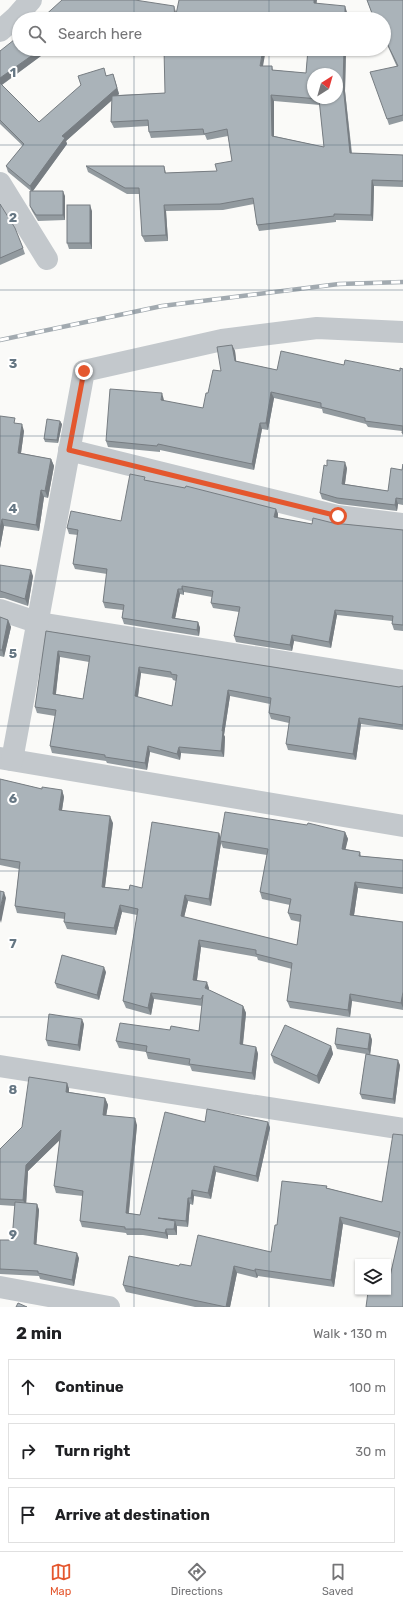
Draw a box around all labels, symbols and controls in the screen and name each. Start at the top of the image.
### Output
search box [12,12,391,56]
icon: search [26,23,48,45]
text: Search here [58,25,142,43]
text: 1 [10,65,16,80]
north arrow [307,68,343,104]
text: 2 [9,210,17,225]
text: 3 [9,356,18,371]
route end [75,362,93,380]
text: 4 [9,501,18,516]
route start [329,507,347,525]
text: 5 [9,646,17,661]
text: 6 [9,791,18,806]
text: 7 [9,936,17,951]
text: 8 [9,1082,18,1097]
text: 9 [9,1227,17,1242]
map controls [355,1259,391,1295]
button: layers [355,1259,391,1295]
text: 2 min [16,1323,62,1343]
text: Walk · 130 m [313,1326,387,1341]
icon: ahead [17,1376,39,1398]
text: Continue [55,1378,124,1396]
text: 100 m [349,1380,386,1395]
icon: right [17,1440,39,1462]
text: Turn right [55,1442,130,1460]
text: 30 m [355,1444,386,1459]
icon: arrive [17,1504,39,1526]
text: Arrive at destination [55,1506,210,1524]
tab: Map [50,1561,72,1598]
tab: Directions [171,1561,223,1598]
tab: Saved [322,1561,353,1598]

